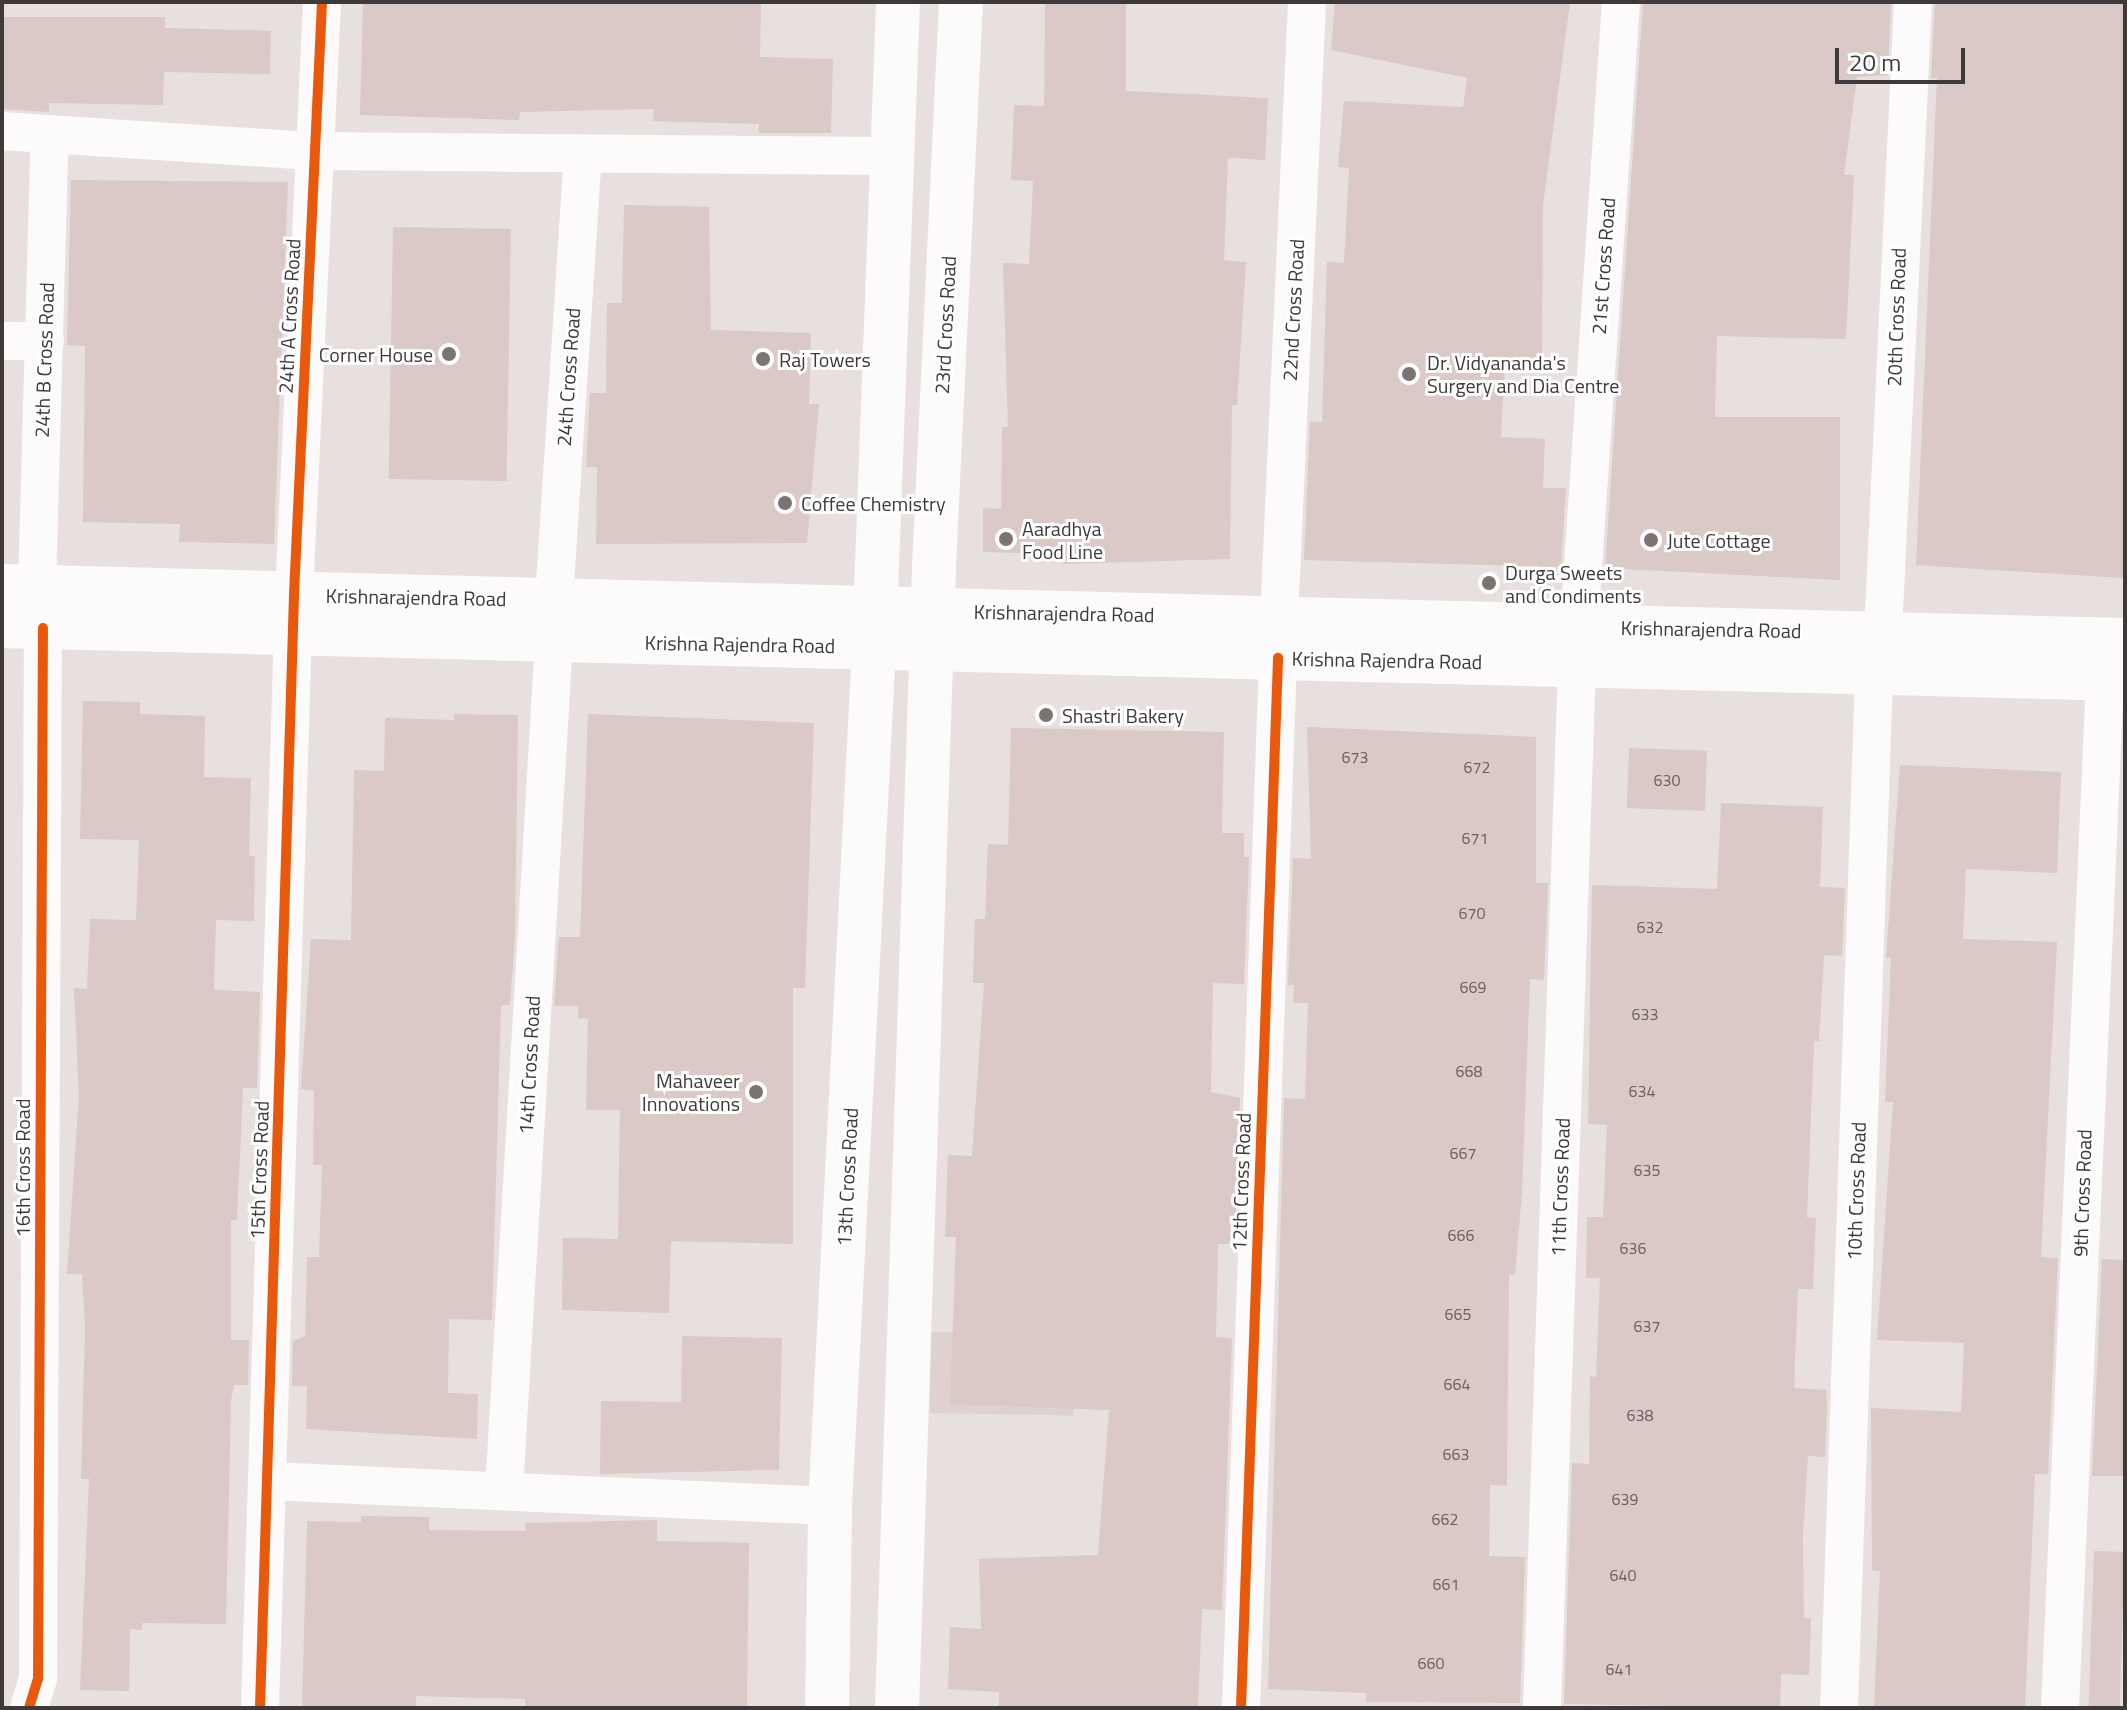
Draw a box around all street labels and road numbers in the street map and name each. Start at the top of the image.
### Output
street label: 21st Cross Road [1586,197,1620,335]
street label: 24th A Cross Road [273,238,305,394]
street label: 22nd Cross Road [1277,238,1309,382]
street label: 20th Cross Road [1882,247,1910,387]
street label: 23rd Cross Road [929,255,961,395]
street label: 24th B Cross Road [29,282,59,438]
street label: 24th Cross Road [551,307,585,447]
street label: Krishnarajendra Road [325,583,507,611]
street label: Krishnarajendra Road [973,599,1155,627]
street label: Krishnarajendra Road [1620,615,1802,643]
street label: Krishna Rajendra Road [645,630,835,658]
street label: Krishna Rajendra Road [1292,646,1482,674]
street label: 14th Cross Road [513,995,545,1135]
street label: 16th Cross Road [10,1099,34,1237]
street label: 15th Cross Road [245,1100,273,1240]
street label: 13th Cross Road [831,1107,863,1247]
street label: 12th Cross Road [1227,1112,1255,1252]
street label: 11th Cross Road [1546,1117,1574,1257]
street label: 10th Cross Road [1842,1121,1870,1261]
street label: 9th Cross Road [2068,1129,2096,1257]

